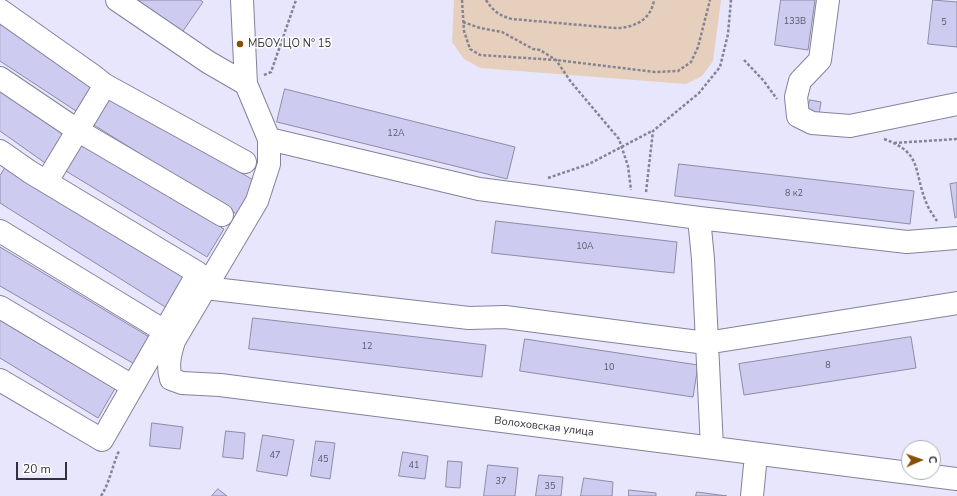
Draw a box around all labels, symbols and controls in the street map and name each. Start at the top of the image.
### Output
house number: 133В [784,17,806,27]
house number: 5 [941,18,947,28]
place label: МБОУ ЦО N° 15 [248,37,331,51]
marker: МБОУ ЦО N° 15 [235,39,245,49]
house number: 12А [387,129,405,139]
house number: 8 к2 [785,189,803,199]
house number: 10А [576,242,594,252]
house number: 12 [362,342,372,352]
house number: 8 [825,361,831,371]
house number: 10 [604,363,614,373]
street label: Волоховская улица [493,414,595,440]
north arrow [901,440,941,480]
house number: 47 [270,451,280,461]
scale bar [18,454,69,480]
house number: 45 [318,455,328,465]
text: С [925,456,940,464]
text: 20 m [23,461,51,477]
house number: 41 [409,461,419,471]
house number: 37 [496,477,506,487]
house number: 35 [545,482,555,492]

